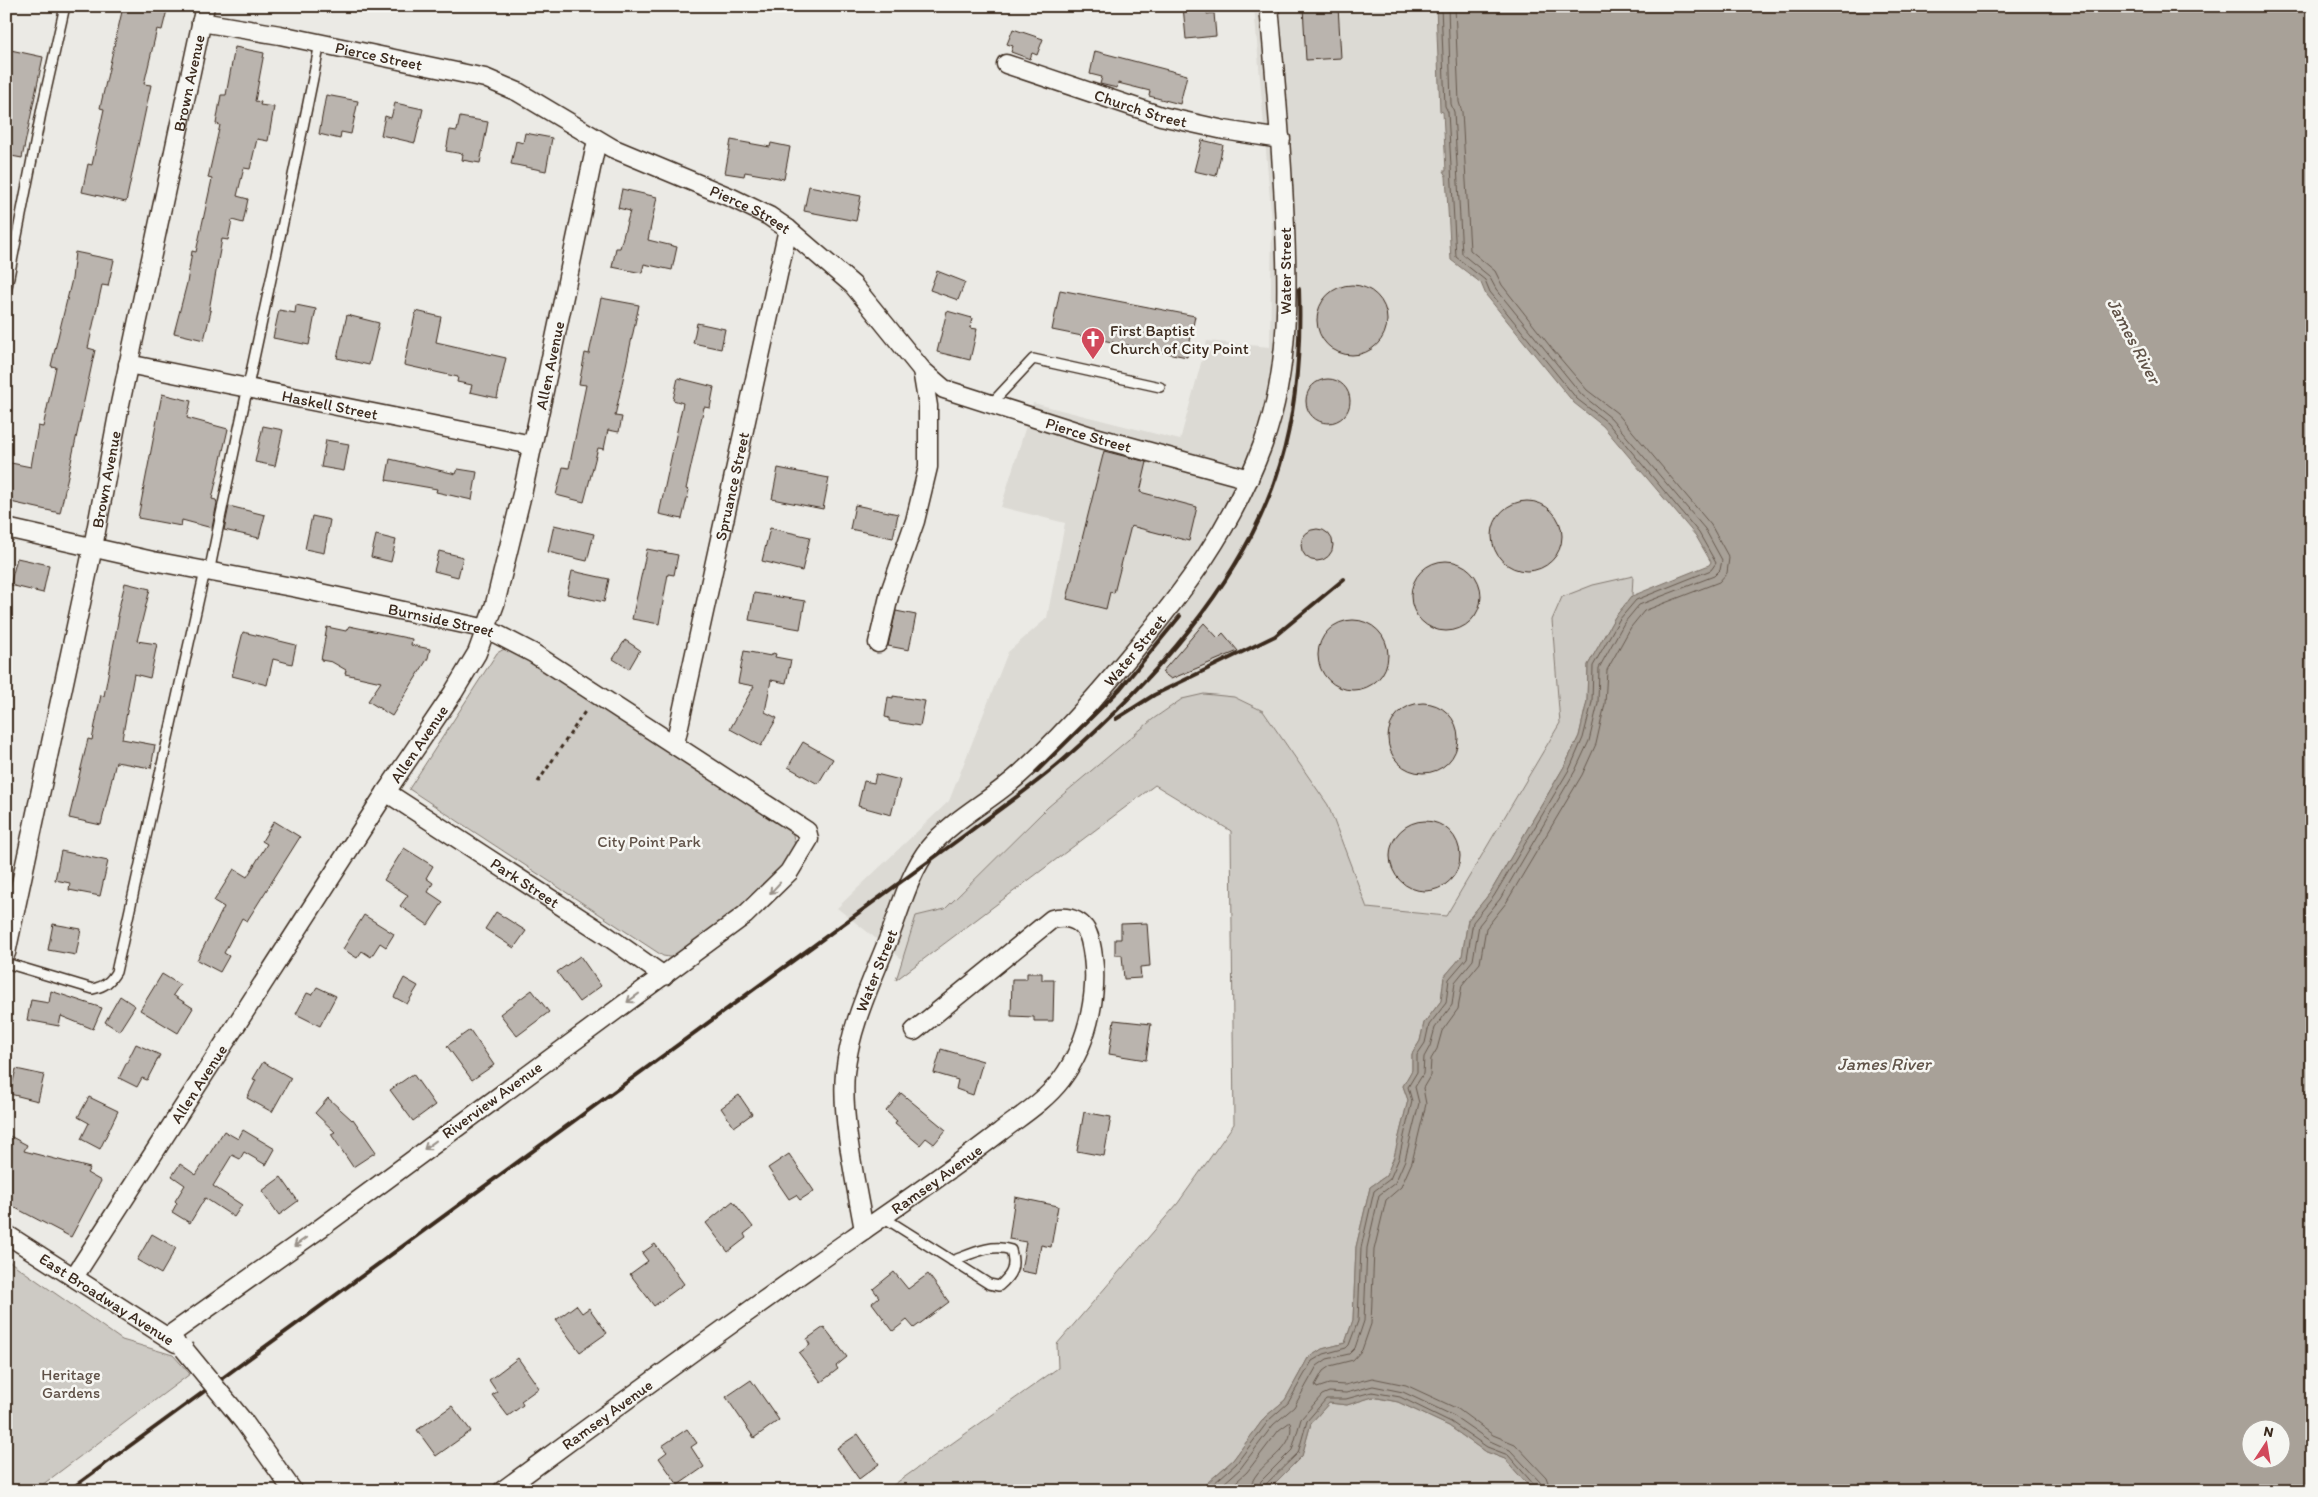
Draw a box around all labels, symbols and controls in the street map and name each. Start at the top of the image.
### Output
street label: Brown Avenue [169,33,208,133]
street label: Pierce Street [334,37,424,74]
street label: Church Street [1092,85,1189,131]
street label: Pierce Street [707,180,794,238]
street label: Water Street [1276,227,1295,315]
water label: James River [2102,295,2166,389]
street label: Allen Avenue [531,319,568,411]
place label: First Baptist Church of City Point [1110,321,1249,358]
church icon: First Baptist Church of City Point [1080,326,1106,360]
street label: Haskell Street [280,386,380,423]
street label: Pierce Street [1043,413,1134,456]
street label: Brown Avenue [87,429,124,530]
street label: Spruance Street [710,430,753,542]
street label: Burnside Street [387,598,498,641]
street label: Water Street [1099,611,1169,690]
street label: Allen Avenue [386,701,452,786]
park label: City Point Park [597,832,701,851]
street label: Park Street [487,853,563,912]
one-way arrow [769,881,781,894]
street label: Water Street [851,927,901,1014]
one-way arrow [626,993,640,1003]
street label: Allen Avenue [166,1041,231,1127]
water label: James River [1837,1053,1933,1075]
street label: Riverview Avenue [438,1057,546,1143]
one-way arrow [424,1140,438,1151]
street label: Ramsey Avenue [887,1140,986,1218]
one-way arrow [293,1237,307,1247]
street label: East Broadway Avenue [36,1249,178,1349]
park label: Heritage Gardens [41,1365,101,1402]
street label: Ramsey Avenue [558,1375,656,1454]
north arrow [2240,1420,2290,1470]
text: N [2262,1422,2275,1441]

